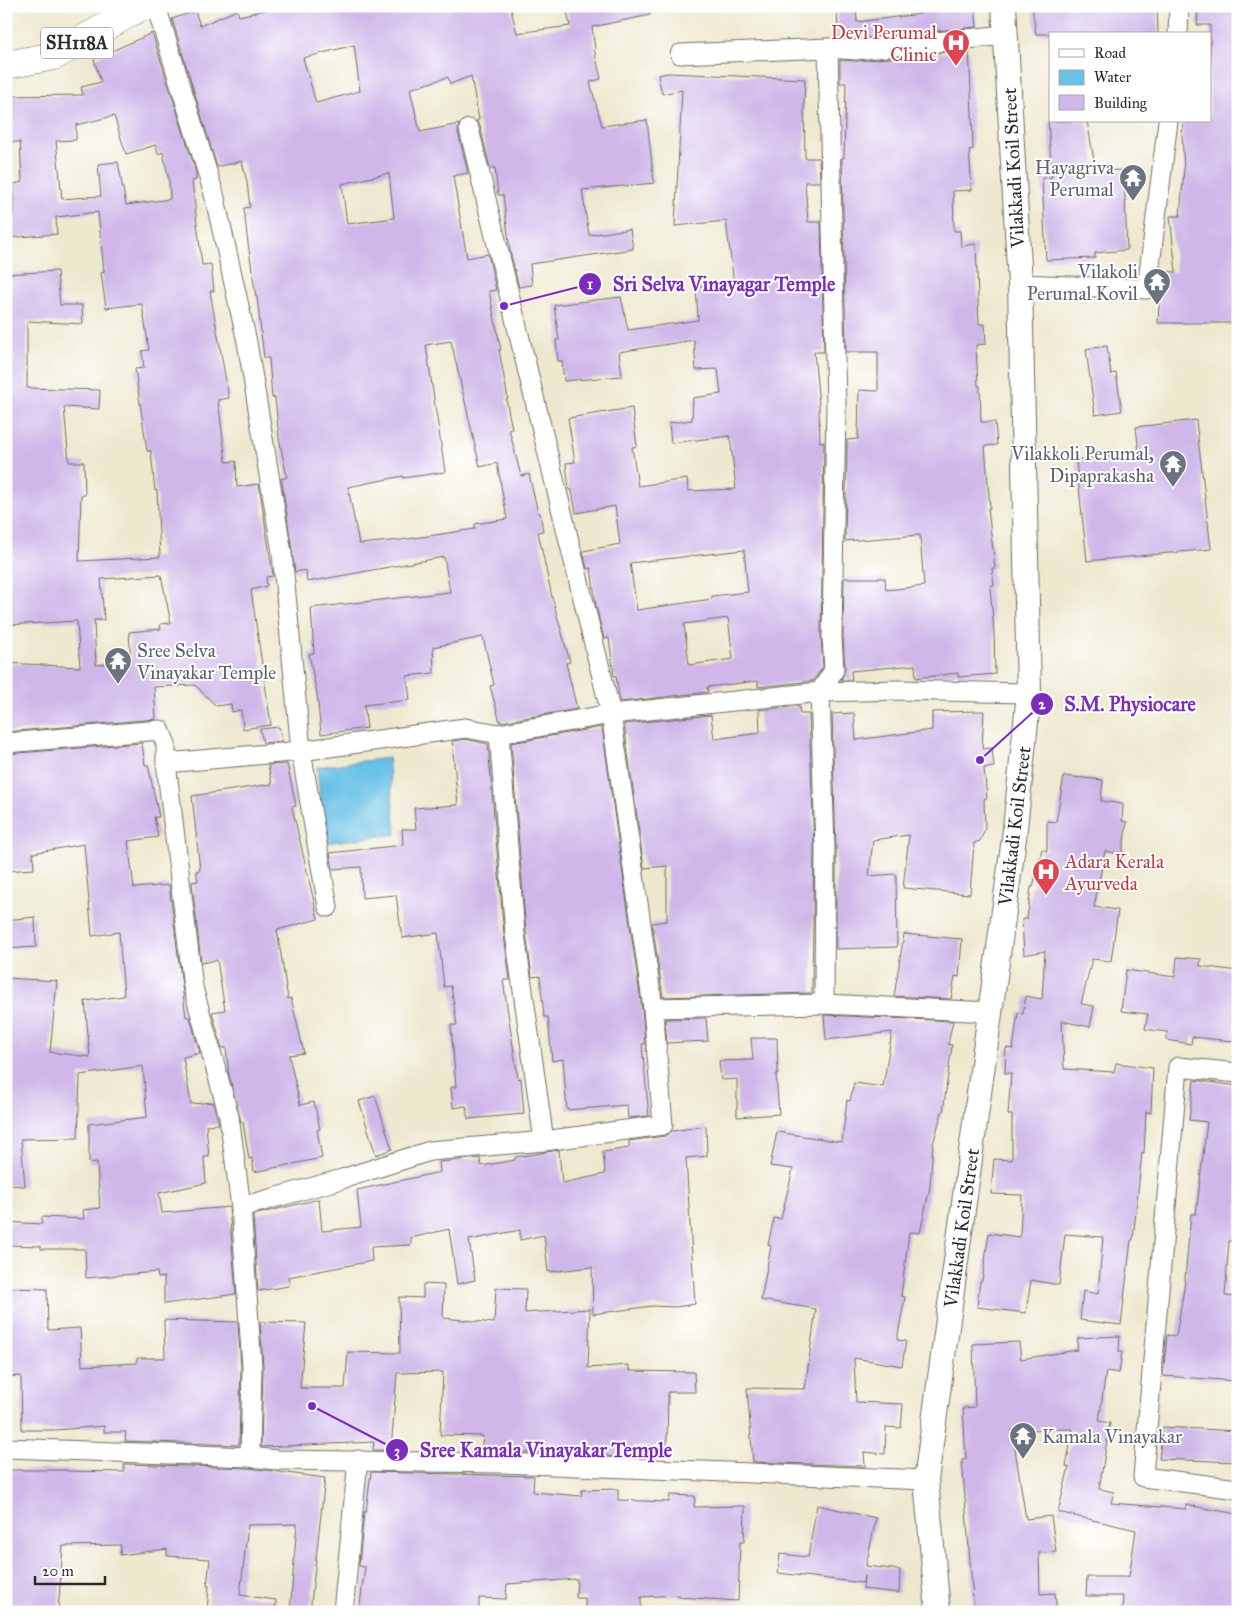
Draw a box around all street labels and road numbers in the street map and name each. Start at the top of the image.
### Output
road number: SH118A [41,28,113,58]
street label: Vilakkadi Koil Street [998,87,1029,250]
street label: Vilakkadi Koil Street [993,745,1036,908]
street label: Vilakkadi Koil Street [939,1147,984,1310]

